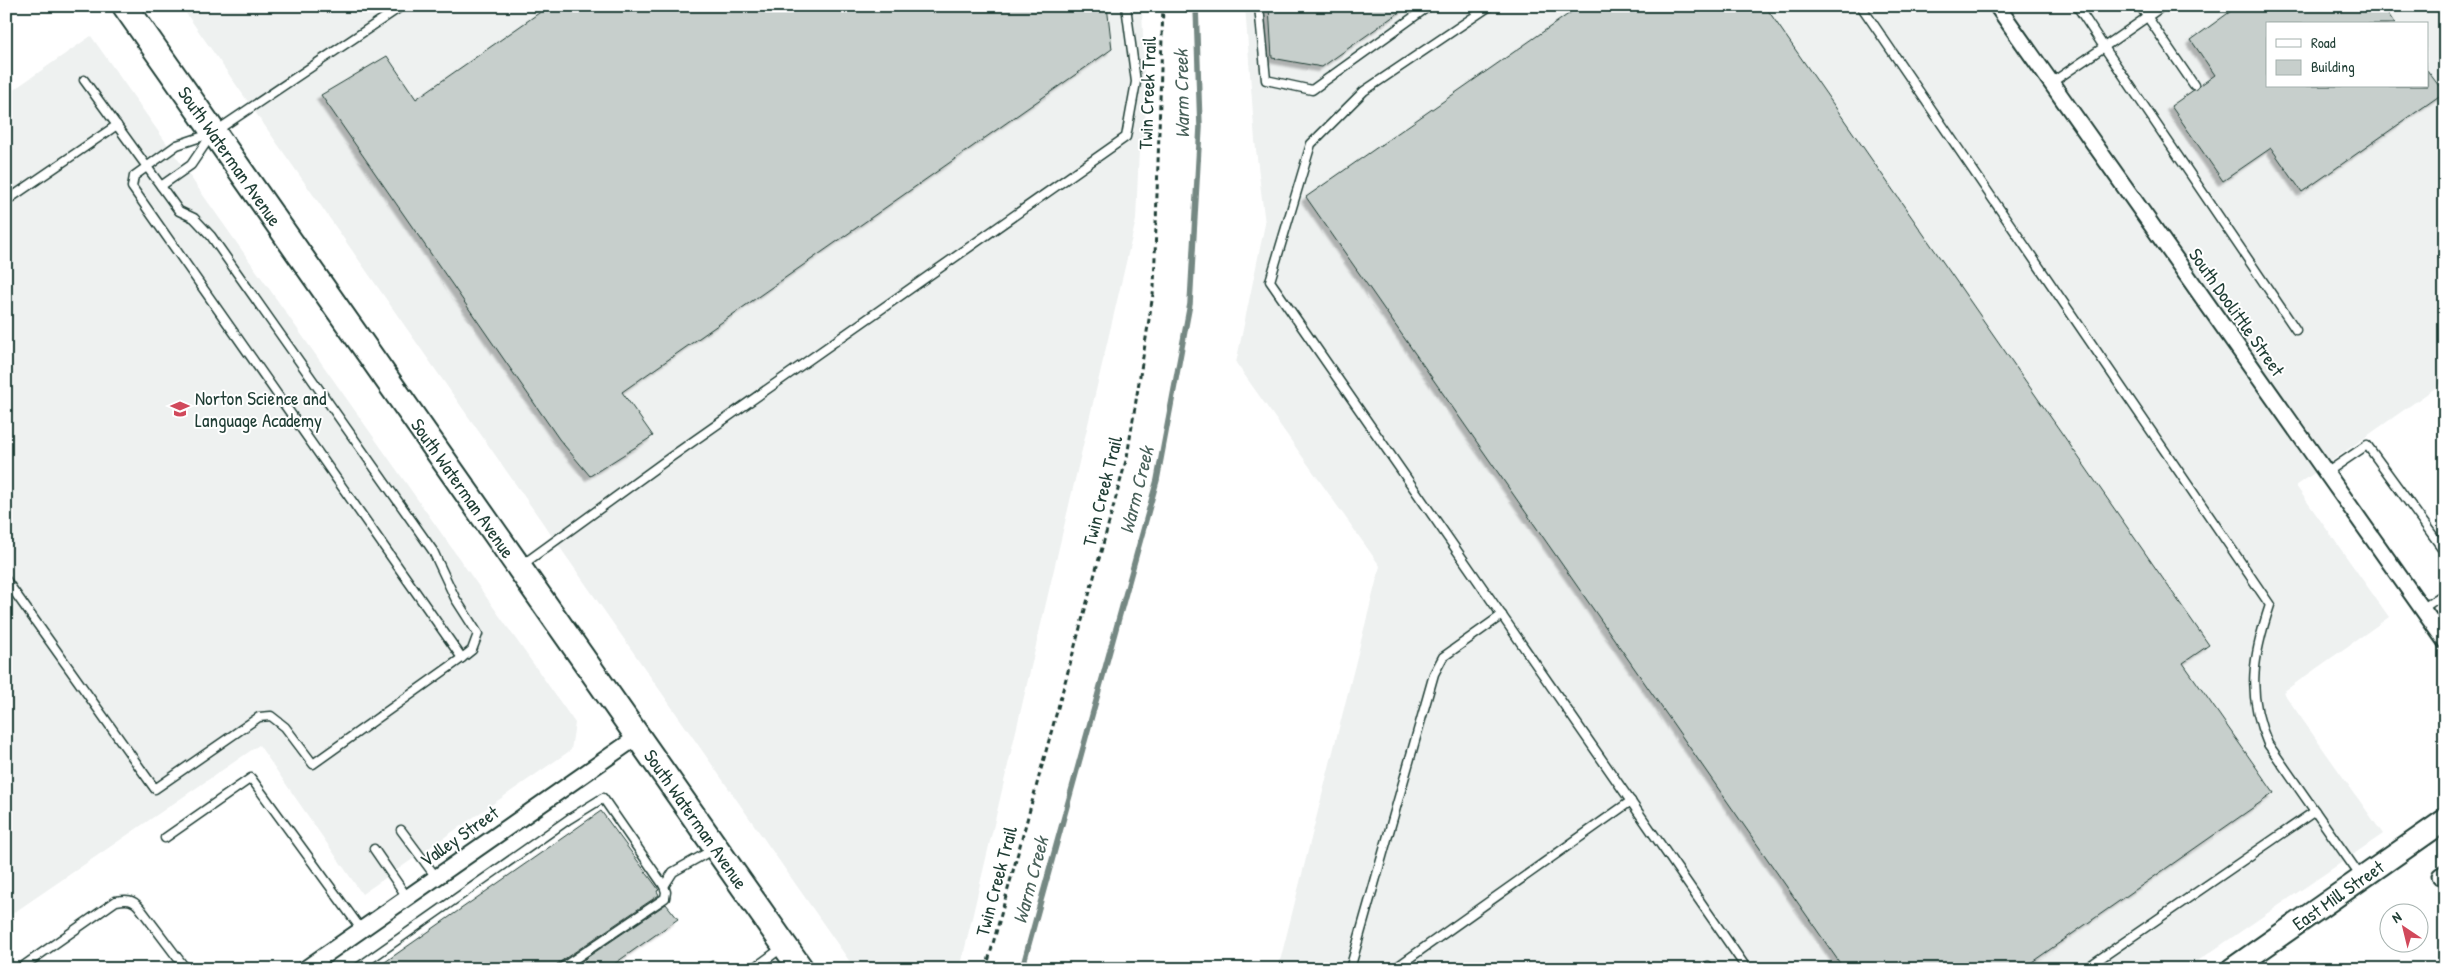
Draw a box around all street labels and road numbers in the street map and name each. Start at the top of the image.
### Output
street label: Twin Creek Trail [1132,35,1162,150]
street label: South Waterman Avenue [172,81,288,231]
street label: South Doolittle Street [2183,243,2291,382]
street label: South Waterman Avenue [405,413,521,563]
street label: Twin Creek Trail [1076,432,1129,549]
street label: South Waterman Avenue [638,744,754,894]
street label: Valley Street [414,799,504,873]
street label: Twin Creek Trail [969,822,1023,939]
street label: East Mill Street [2287,854,2389,936]

